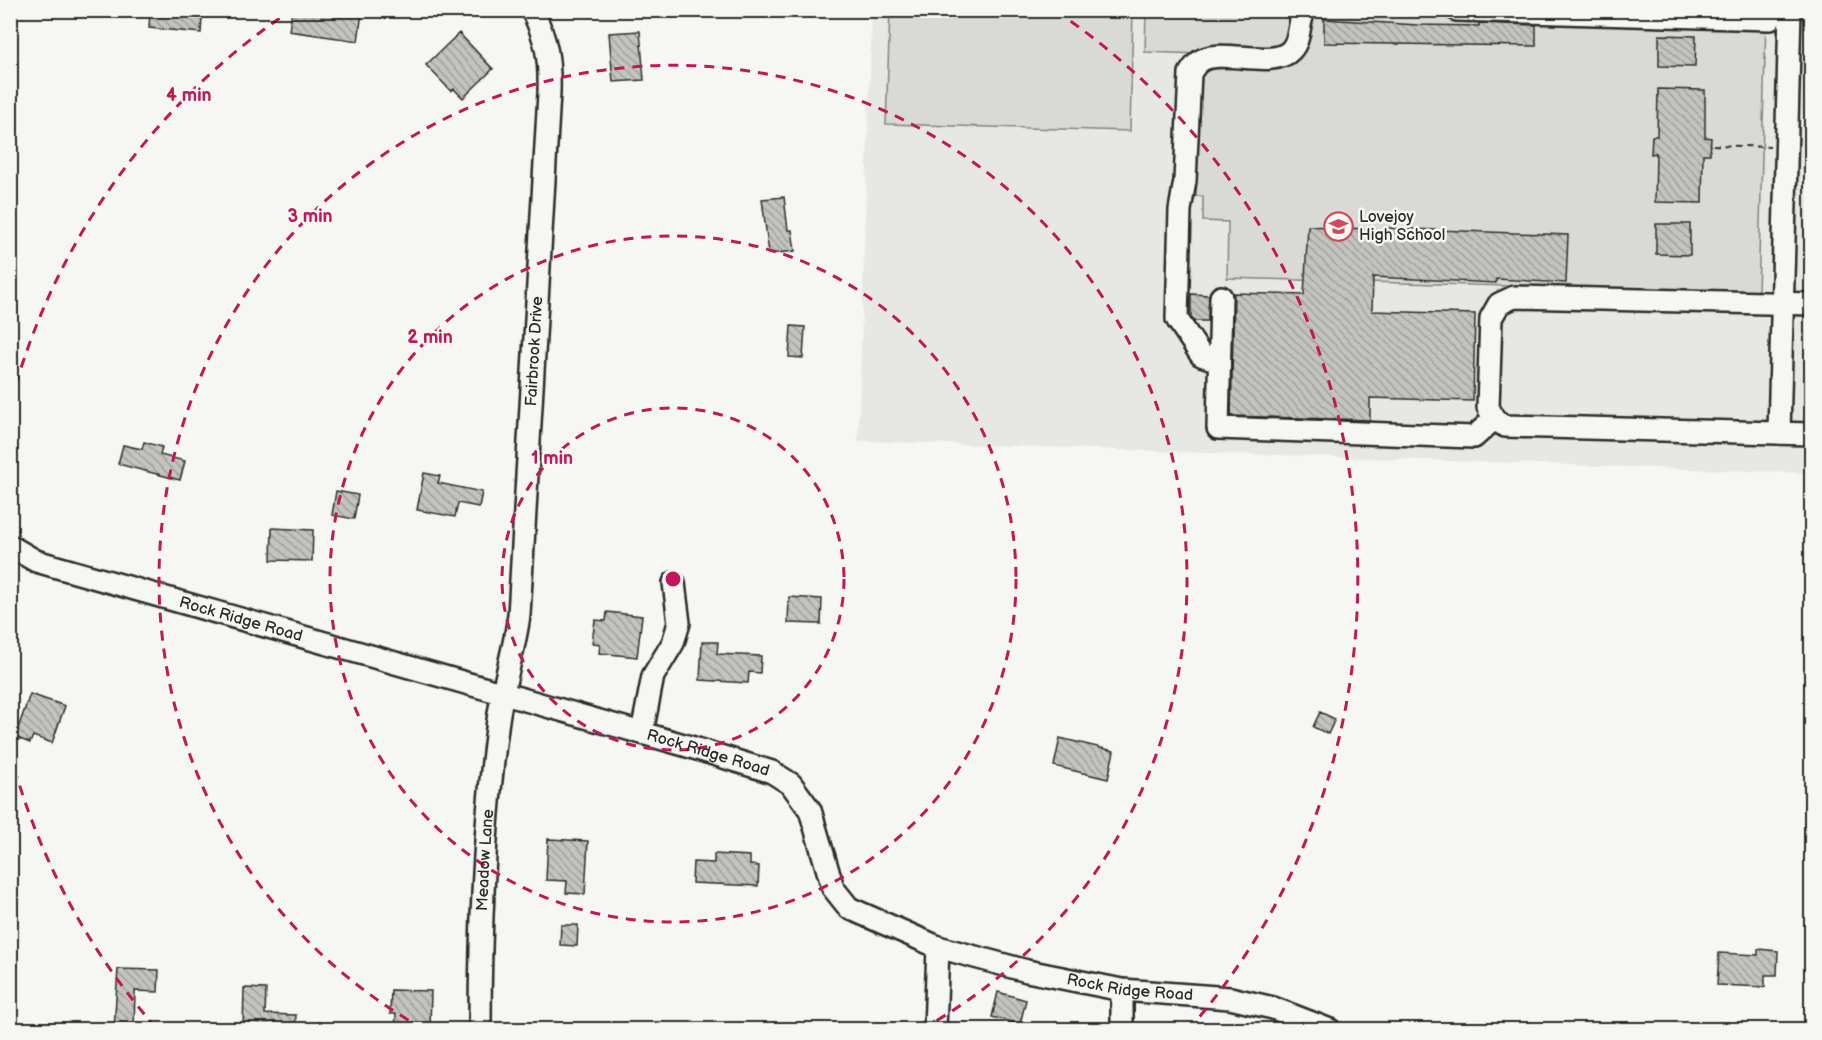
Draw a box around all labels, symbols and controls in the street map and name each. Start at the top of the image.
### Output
text: 4 min [166,85,212,106]
text: 3 min [287,206,333,227]
place label: Lovejoy High School [1359,208,1445,245]
school or university icon: Lovejoy High School [1322,210,1354,242]
street label: Fairbrook Drive [522,295,547,407]
text: 2 min [407,327,453,348]
text: 1 min [531,448,573,469]
centre of rings [663,569,683,589]
street label: Rock Ridge Road [177,593,305,646]
street label: Rock Ridge Road [645,725,772,780]
street label: Meadow Lane [473,808,498,911]
street label: Rock Ridge Road [1065,970,1194,1005]

